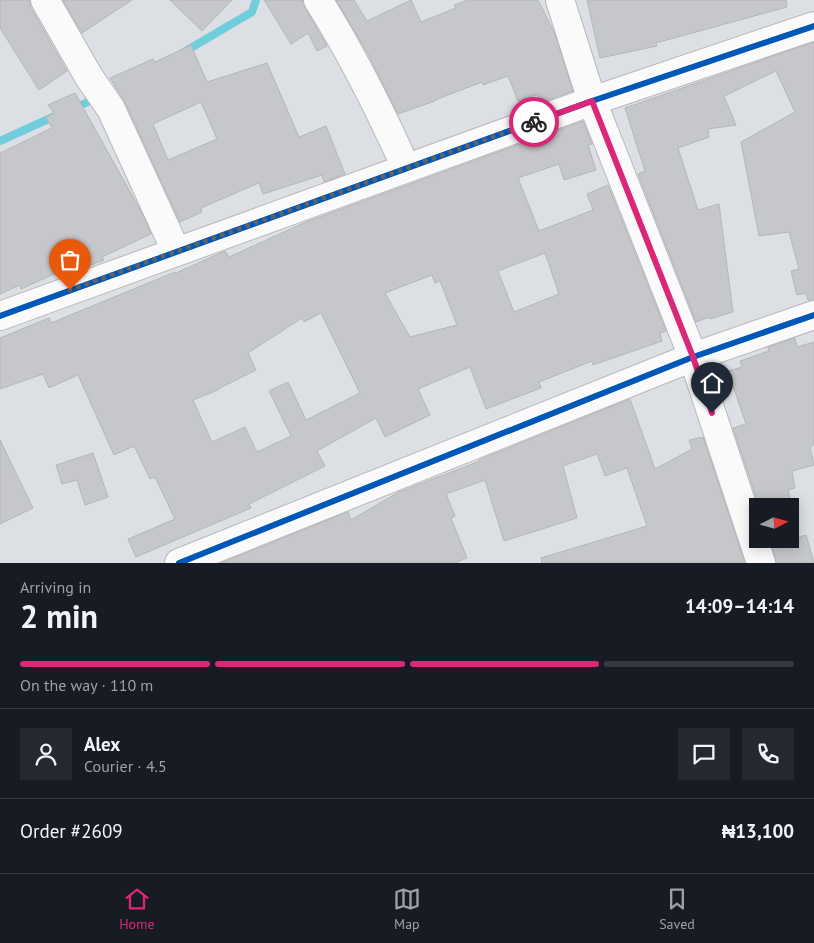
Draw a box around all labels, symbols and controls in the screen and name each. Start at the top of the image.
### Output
courier [509,97,559,147]
icon: bike [520,108,548,136]
pin [49,239,91,290]
icon: bag [56,246,84,274]
pin [691,362,733,413]
icon: home [698,369,726,397]
north arrow [749,498,799,548]
map controls [749,498,799,548]
text: Arriving in [20,577,91,597]
text: 14:09–14:14 [685,594,794,618]
text: 2 min [20,595,98,637]
text: On the way · 110 m [20,675,153,695]
button: person [20,728,72,780]
button: chat [678,728,730,780]
button: phone [742,728,794,780]
text: Alex [84,732,120,756]
text: Courier · 4.5 [84,756,167,776]
text: Order #2609 [20,819,123,843]
text: ₦13,100 [722,819,794,843]
tab: Home [119,885,155,933]
tab: Map [393,885,421,933]
tab: Saved [659,885,695,933]

